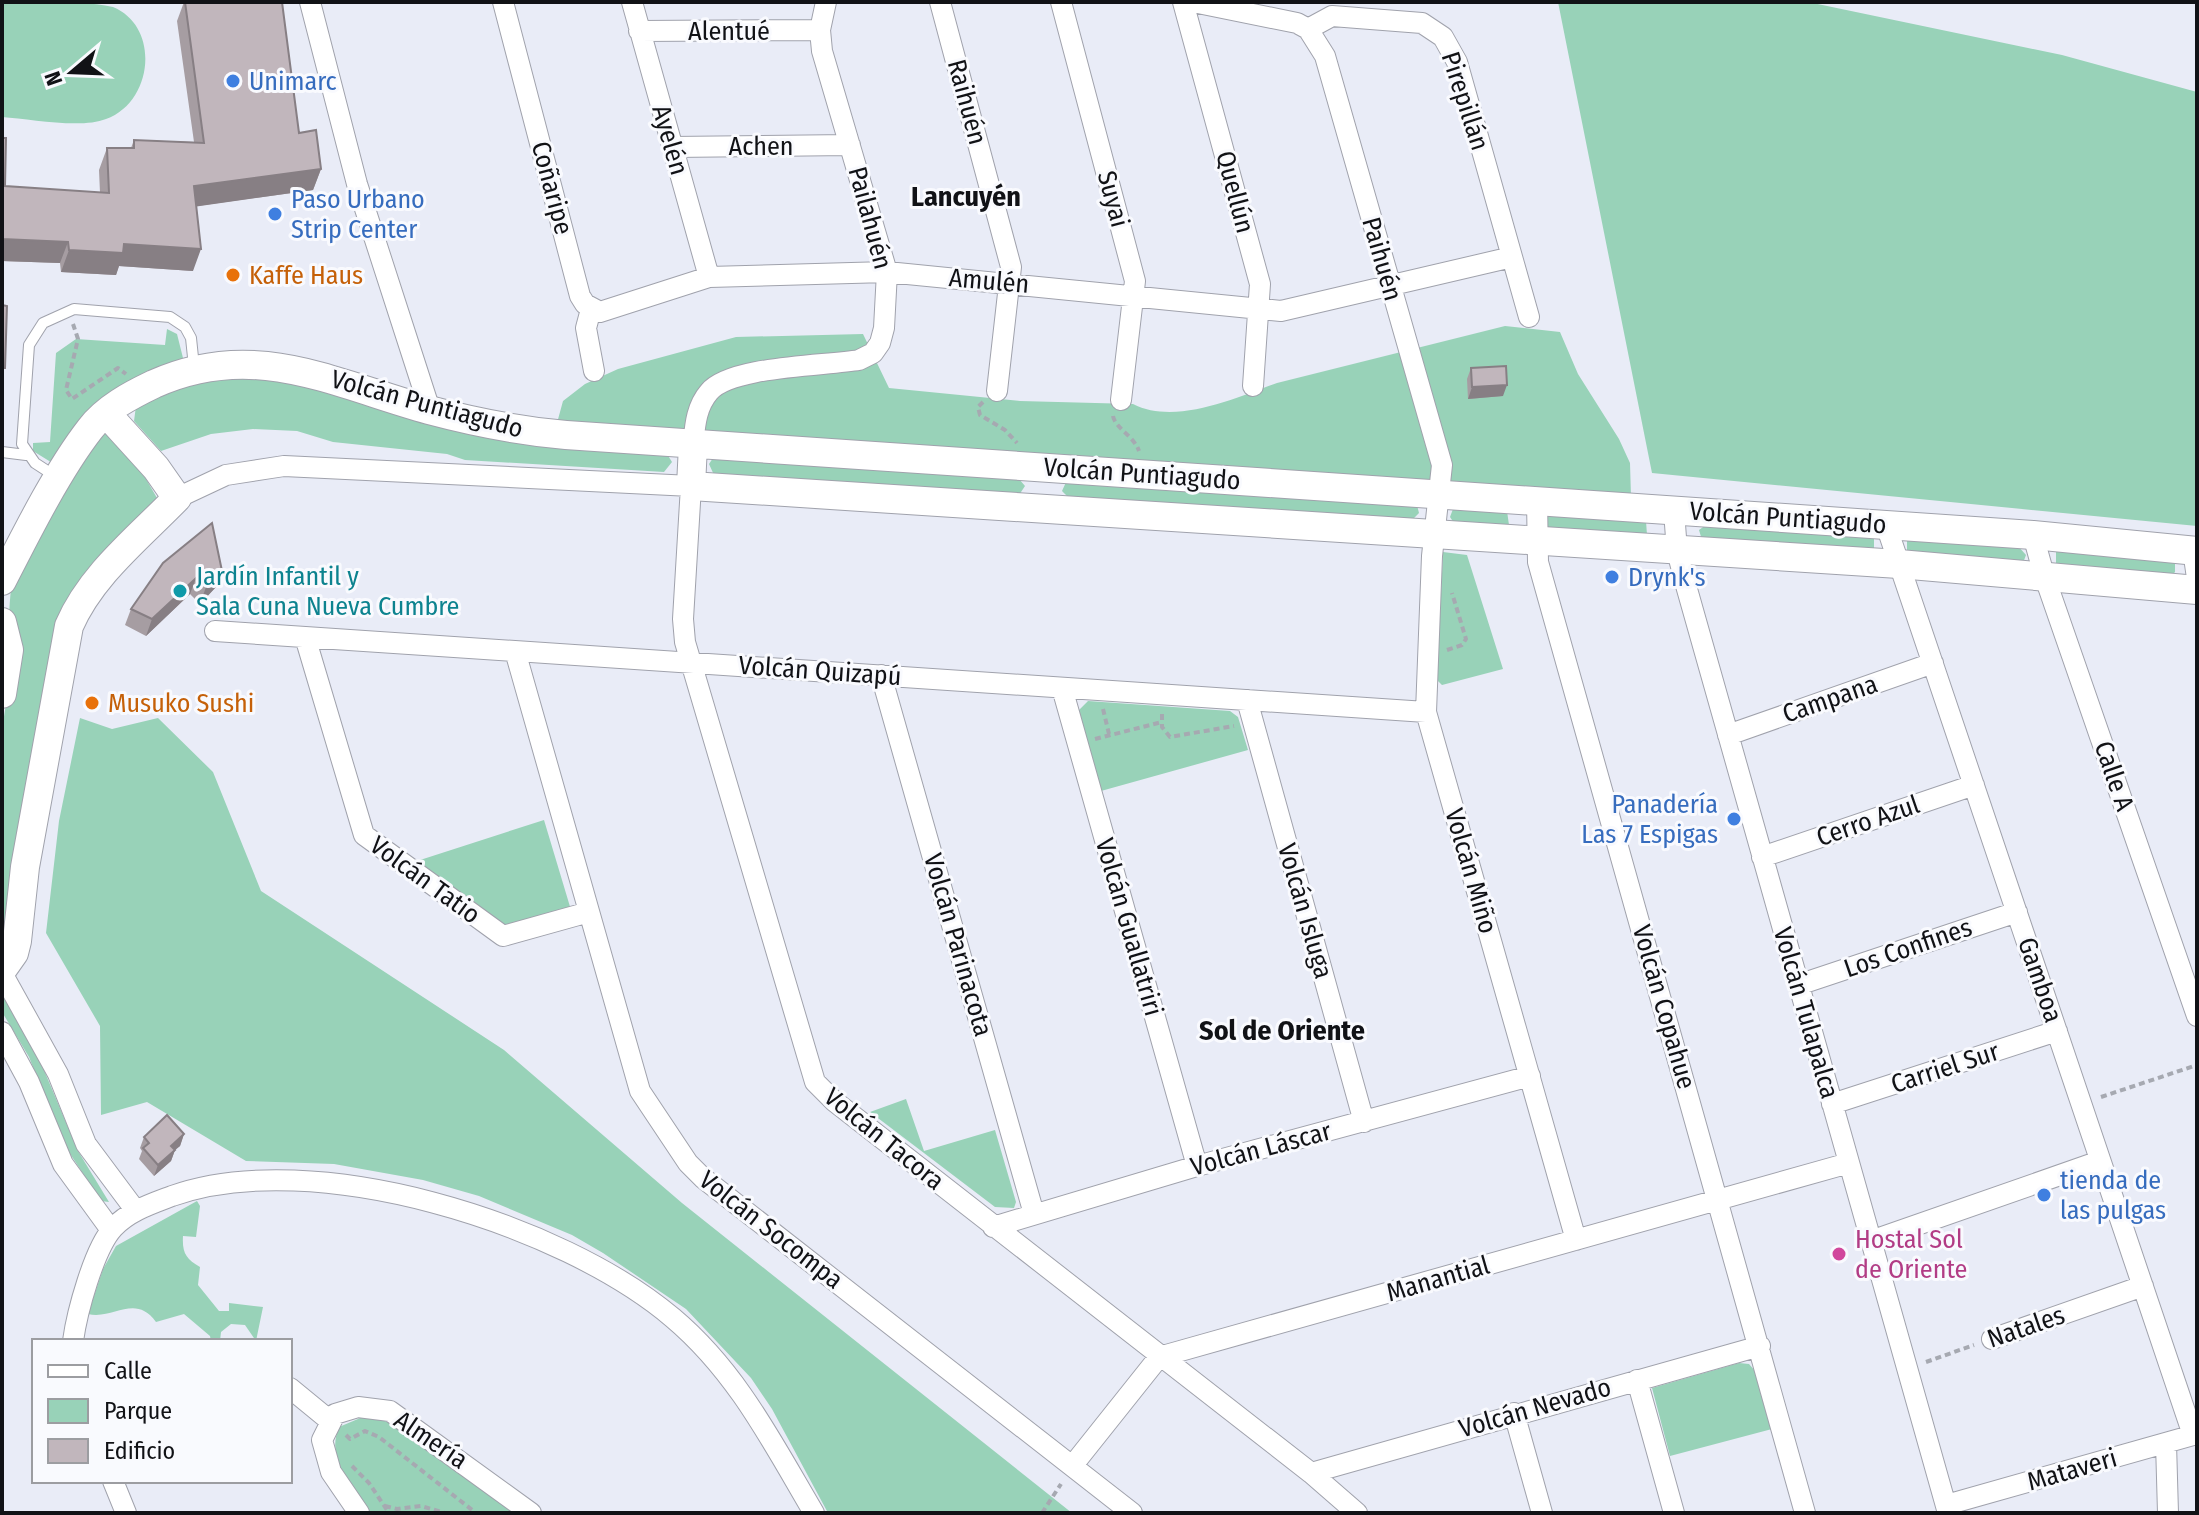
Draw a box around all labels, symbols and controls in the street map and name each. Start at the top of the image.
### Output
street label: Alentué [688,16,770,47]
north arrow [32,32,112,112]
street label: Pirepillán [1435,48,1495,154]
street label: Raihuén [941,56,993,148]
place label: Unimarc [249,66,337,97]
text: N [39,68,68,89]
marker: Unimarc [224,72,242,90]
street label: Ayelén [645,101,695,179]
street label: Achen [728,131,794,162]
street label: Coñaripe [525,138,579,238]
street label: Quellún [1209,148,1261,236]
street label: Pailahuén [841,163,899,273]
street label: Suyai [1091,167,1135,231]
district label: Lancuyén [911,180,1021,213]
place label: Paso Urbano Strip Center [291,184,425,245]
marker: Paso Urbano Strip Center [266,205,284,223]
street label: Paihuén [1355,214,1409,304]
place label: Kaffe Haus [249,260,363,291]
street label: Amulén [948,262,1030,300]
marker: Kaffe Haus [224,266,242,284]
street label: Volcán Puntiagudo [328,363,526,445]
street label: Volcán Puntiagudo [1042,452,1242,496]
street label: Volcán Puntiagudo [1688,496,1888,540]
place label: Jardín Infantil y Sala Cuna Nueva Cumbre [196,561,459,622]
place label: Drynk's [1628,562,1706,593]
marker: Drynk's [1603,568,1621,586]
marker: Jardín Infantil y Sala Cuna Nueva Cumbre [171,582,189,600]
street label: Volcán Quizapú [738,650,902,692]
street label: Campana [1778,668,1882,730]
place label: Musuko Sushi [108,688,254,719]
marker: Musuko Sushi [83,694,101,712]
street label: Calle A [2088,737,2140,815]
place label: Panadería Las 7 Espigas [1581,789,1718,850]
street label: Cerro Azul [1812,789,1924,853]
street label: Volcán Miño [1438,805,1504,937]
marker: Panadería Las 7 Espigas [1725,810,1743,828]
street label: Volcán Tatio [364,830,486,930]
street label: Volcán Guallatriri [1089,835,1169,1019]
street label: Volcán Isluga [1271,840,1339,982]
street label: Volcán Parinacota [917,850,999,1040]
street label: Los Confines [1840,912,1976,984]
street label: Volcán Copahue [1626,921,1702,1093]
street label: Volcán Tulapalca [1767,924,1845,1102]
street label: Gamboa [2011,934,2069,1026]
district label: Sol de Oriente [1199,1014,1365,1047]
street label: Carriel Sur [1887,1036,2003,1100]
street label: Volcán Tacora [818,1081,950,1197]
street label: Volcán Láscar [1187,1115,1335,1183]
street label: Volcán Socompa [693,1164,849,1296]
place label: tienda de las pulgas [2060,1165,2166,1226]
marker: tienda de las pulgas [2035,1186,2053,1204]
place label: Hostal Sol de Oriente [1855,1224,1967,1285]
marker: Hostal Sol de Oriente [1830,1245,1848,1263]
street label: Manantial [1383,1249,1493,1308]
street label: Natales [1983,1299,2069,1355]
legend [32,1339,292,1483]
text: Calle [104,1357,152,1385]
street label: Volcán Nevado [1456,1372,1614,1444]
text: Parque [104,1397,172,1425]
street label: Almería [388,1404,474,1476]
text: Edificio [104,1437,175,1465]
street label: Mataveri [2024,1442,2120,1498]

